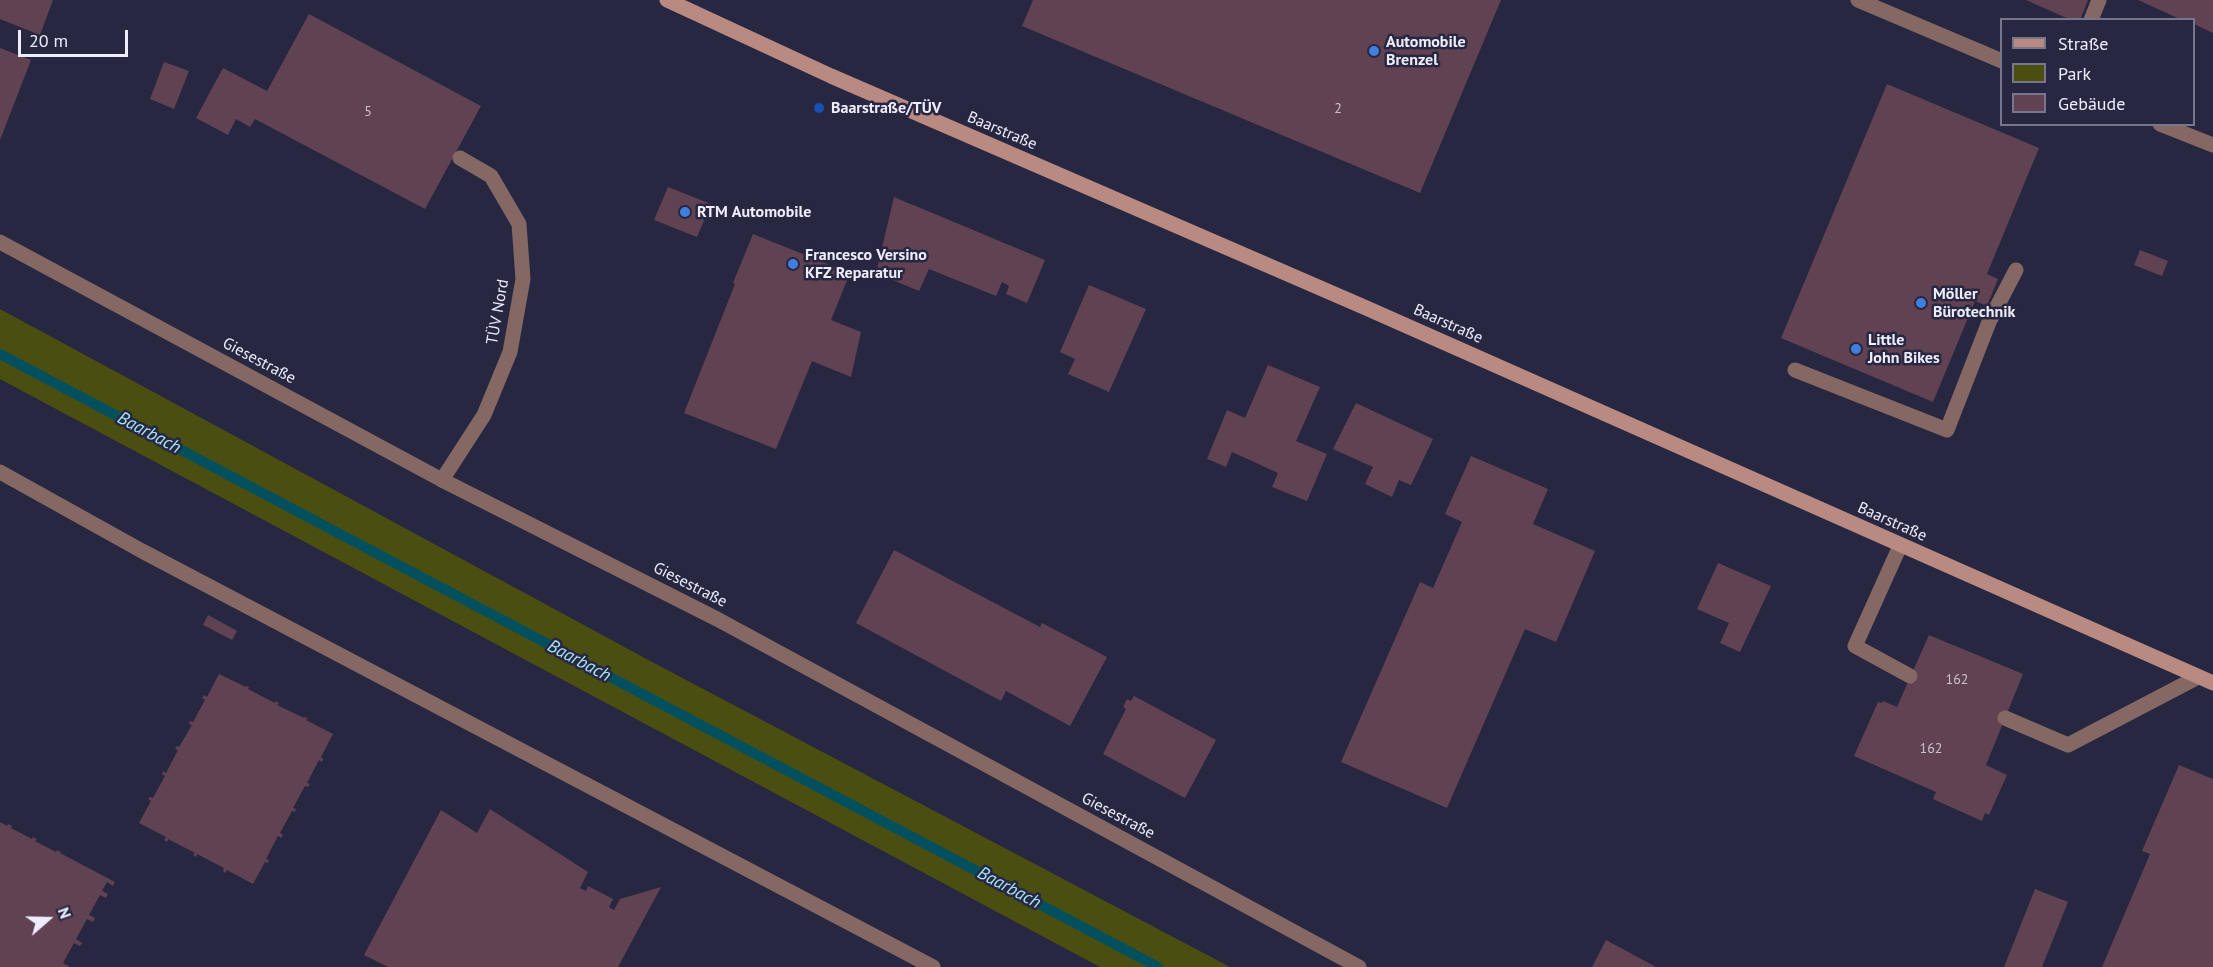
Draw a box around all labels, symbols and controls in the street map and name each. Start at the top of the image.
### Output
scale bar [21,18,130,56]
legend [2000,18,2195,126]
text: 20 m [29,29,68,52]
place label: Automobile Brenzel [1386,32,1466,70]
text: Straße [2058,32,2109,55]
marker: Automobile Brenzel [1367,44,1381,58]
text: Park [2058,62,2091,85]
text: Gebäude [2058,92,2125,115]
place label: Baarstraße/TÜV [831,98,941,118]
marker: Baarstraße/TÜV [812,101,826,115]
house number: 2 [1334,101,1342,117]
house number: 5 [364,104,372,120]
street label: Baarstraße [964,108,1040,154]
place label: RTM Automobile [697,202,811,222]
marker: RTM Automobile [678,205,692,219]
place label: Francesco Versino KFZ Reparatur [805,245,927,283]
marker: Francesco Versino KFZ Reparatur [786,257,800,271]
street label: TÜV Nord [483,278,513,346]
place label: Möller Bürotechnik [1933,284,2015,322]
marker: Möller Bürotechnik [1914,296,1928,310]
street label: Baarstraße [1410,300,1486,348]
place label: Little John Bikes [1868,330,1940,368]
street label: Giesestraße [219,334,299,388]
marker: Little John Bikes [1849,342,1863,356]
water label: Baarbach [114,407,184,459]
street label: Baarstraße [1854,498,1930,546]
street label: Giesestraße [650,558,730,612]
water label: Baarbach [544,635,614,687]
house number: 162 [1946,672,1968,688]
house number: 162 [1920,741,1942,757]
street label: Giesestraße [1078,789,1158,843]
water label: Baarbach [974,862,1044,914]
north arrow [18,889,78,949]
text: N [54,904,76,921]

